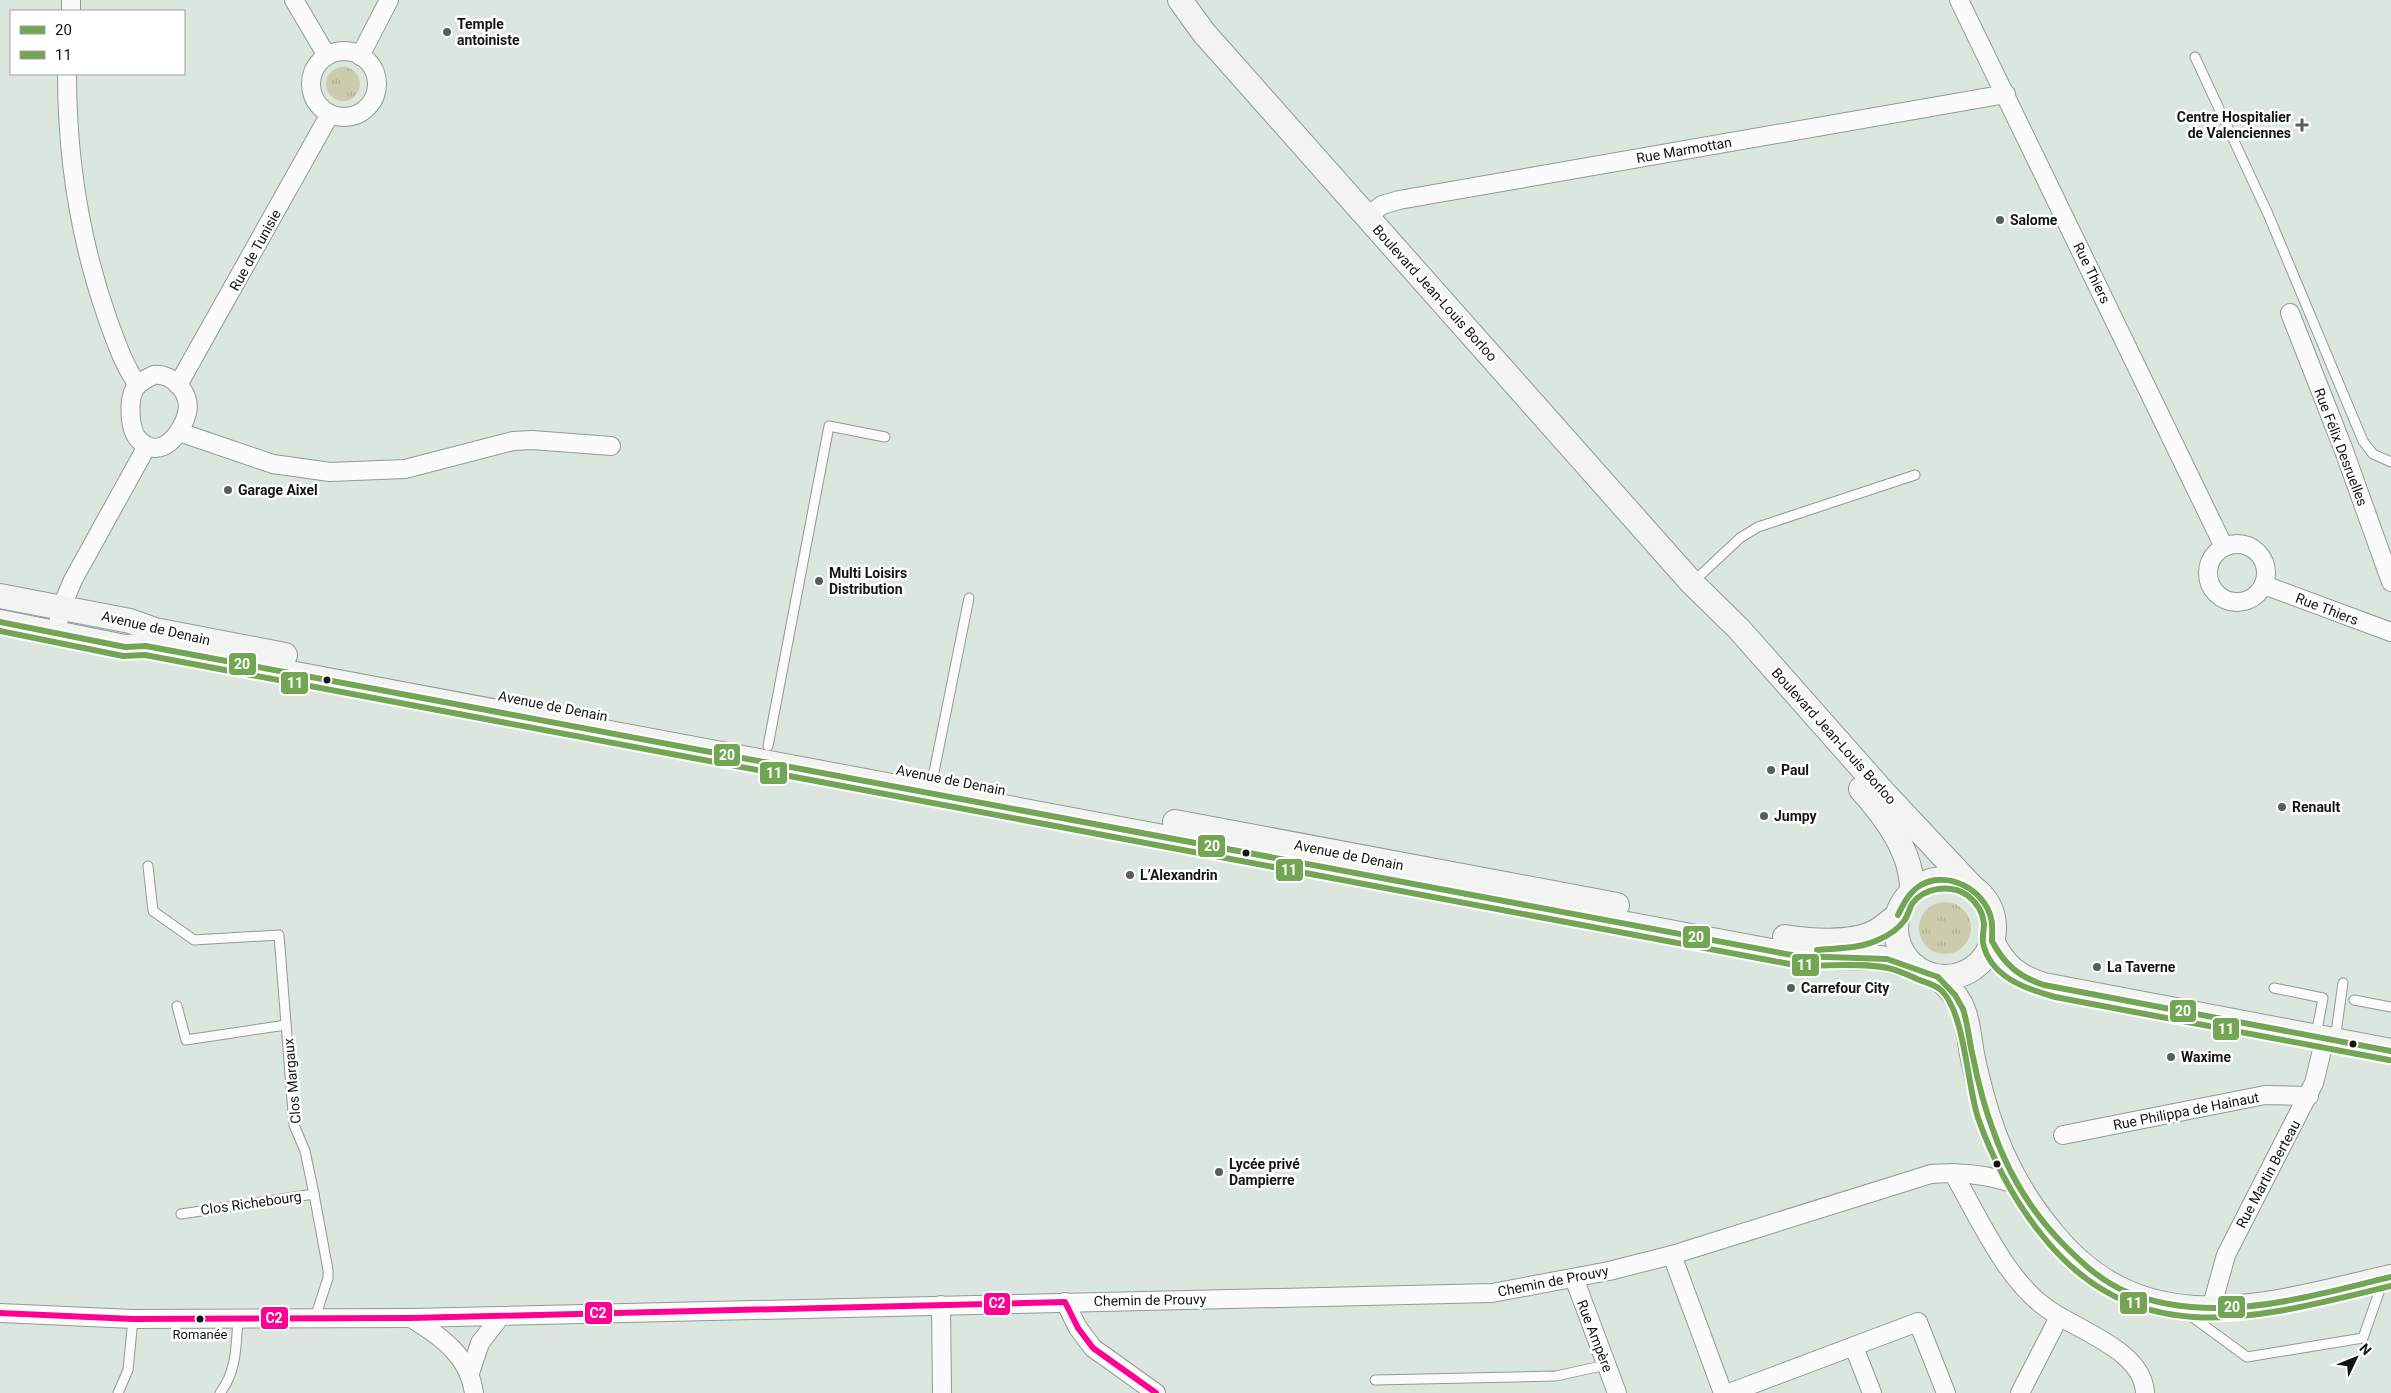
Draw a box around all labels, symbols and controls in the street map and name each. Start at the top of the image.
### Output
legend [10,10,185,75]
place label: Temple antoiniste [457,16,520,48]
text: 20 [55,21,72,39]
marker: Temple antoiniste [441,26,453,38]
text: 11 [55,46,72,64]
place label: Centre Hospitalier de Valenciennes [2177,109,2291,141]
marker: Centre Hospitalier de Valenciennes [2295,118,2309,132]
street label: Rue Marmottan [1635,134,1733,166]
street label: Rue de Tunisie [226,207,284,293]
place label: Salome [2010,212,2058,228]
marker: Salome [1994,214,2006,226]
street label: Boulevard Jean-Louis Borloo [1370,222,1500,364]
street label: Rue Thiers [2070,240,2114,306]
street label: Rue Félix Desruelles [2311,386,2371,508]
place label: Garage Aixel [238,482,318,498]
marker: Garage Aixel [222,484,234,496]
place label: Multi Loisirs Distribution [829,565,907,597]
marker: Multi Loisirs Distribution [813,575,825,587]
street label: Rue Thiers [2293,590,2361,628]
street label: Avenue de Denain [100,608,212,648]
line badge: 20 [228,652,257,676]
text: 20 [234,656,250,672]
street label: Boulevard Jean-Louis Borloo [1769,665,1899,807]
line badge: 11 [280,671,309,695]
text: 11 [287,675,303,691]
unlabelled marker [322,675,332,685]
street label: Avenue de Denain [497,688,609,724]
line badge: 20 [713,743,741,767]
text: 20 [719,747,735,763]
line badge: 11 [759,761,788,785]
street label: Avenue de Denain [895,762,1007,798]
place label: Paul [1781,762,1809,778]
marker: Paul [1765,764,1777,776]
text: 11 [766,765,782,781]
place label: Renault [2292,799,2340,815]
marker: Renault [2276,801,2288,813]
place label: Jumpy [1774,808,1818,824]
marker: Jumpy [1758,810,1770,822]
line badge: 20 [1197,834,1226,858]
street label: Avenue de Denain [1293,837,1405,873]
text: 20 [1204,838,1220,854]
unlabelled marker [1241,848,1251,858]
line badge: 11 [1275,858,1304,882]
text: 11 [1281,862,1297,878]
place label: L’Alexandrin [1140,867,1218,883]
marker: L’Alexandrin [1124,869,1136,881]
line badge: 20 [1682,925,1711,949]
text: 20 [1688,929,1704,945]
line badge: 11 [1791,953,1820,977]
text: 11 [1797,957,1813,973]
place label: La Taverne [2107,959,2176,975]
marker: La Taverne [2091,961,2103,973]
place label: Carrefour City [1801,980,1890,996]
marker: Carrefour City [1785,982,1797,994]
line badge: 20 [2169,999,2197,1023]
text: 20 [2175,1003,2191,1019]
line badge: 11 [2212,1017,2240,1041]
text: 11 [2218,1021,2234,1037]
street label: Clos Margaux [280,1038,304,1124]
unlabelled marker [2348,1039,2358,1049]
place label: Waxime [2181,1049,2231,1065]
marker: Waxime [2165,1051,2177,1063]
street label: Rue Philippa de Hainaut [2112,1089,2261,1133]
street label: Rue Martin Berteau [2233,1117,2303,1231]
place label: Lycée privé Dampierre [1229,1156,1300,1188]
unlabelled marker [1992,1159,2002,1169]
marker: Lycée privé Dampierre [1213,1166,1225,1178]
street label: Clos Richebourg [200,1188,302,1218]
street label: Chemin de Prouvy [1496,1262,1610,1300]
street label: Chemin de Prouvy [1094,1291,1207,1309]
line badge: 11 [2119,1291,2148,1315]
line badge: C2 [983,1292,1011,1316]
text: C2 [988,1295,1006,1311]
text: 11 [2126,1295,2142,1311]
line badge: 20 [2217,1295,2246,1319]
street label: Rue Ampère [1574,1298,1616,1374]
text: 20 [2224,1299,2240,1315]
line badge: C2 [584,1301,613,1325]
text: C2 [589,1305,607,1321]
line badge: C2 [260,1306,289,1330]
text: C2 [265,1310,283,1326]
marker: Romanée [195,1314,205,1324]
place label: Romanée [173,1327,228,1342]
north arrow [2331,1333,2381,1383]
text: N [2356,1340,2375,1358]

